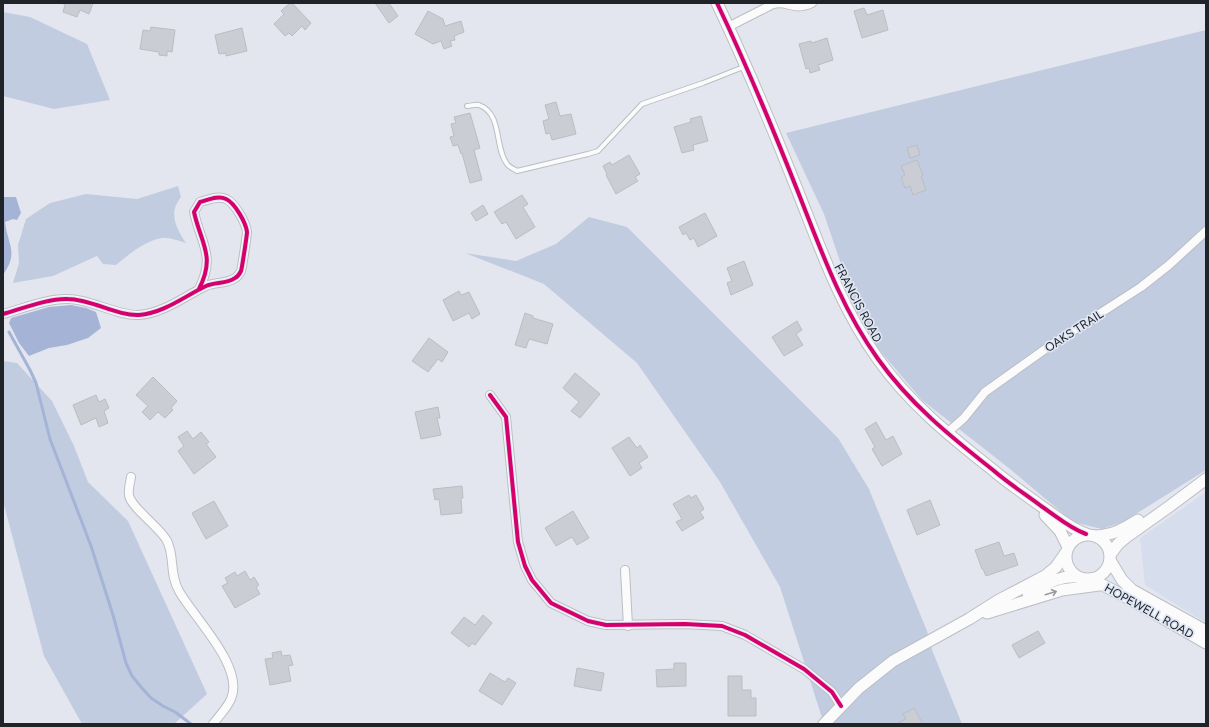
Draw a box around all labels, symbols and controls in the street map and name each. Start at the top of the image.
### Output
street label: FRANCIS ROAD [831,261,885,345]
street label: OAKS TRAIL [1042,307,1106,355]
street label: HOPEWELL ROAD [1102,581,1196,641]
one-way arrow [1045,589,1058,596]

